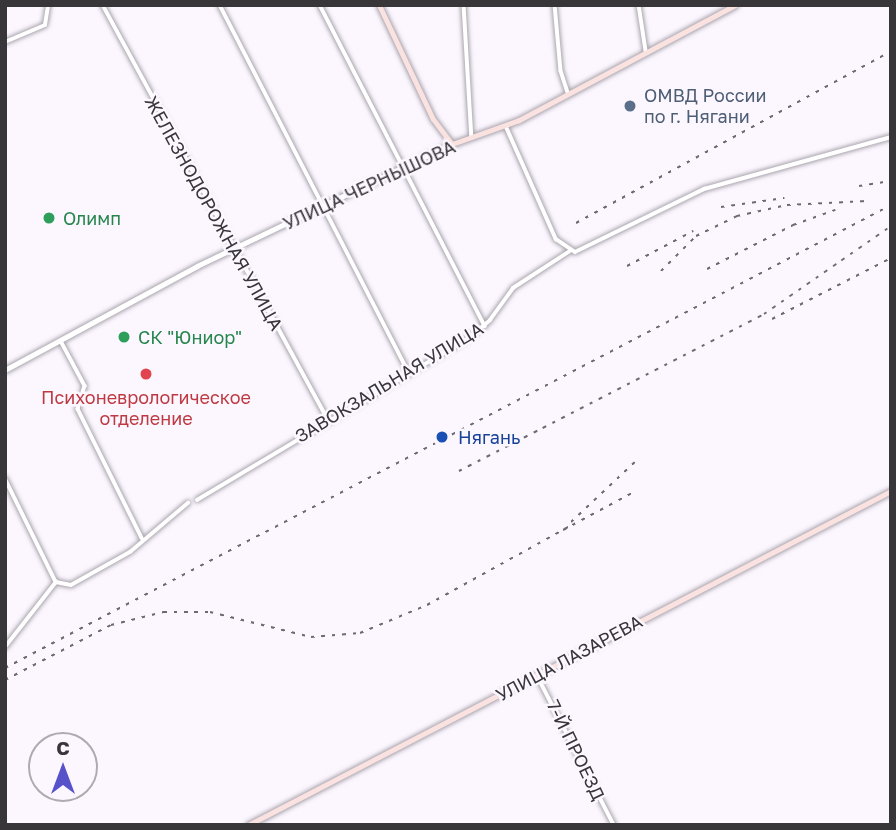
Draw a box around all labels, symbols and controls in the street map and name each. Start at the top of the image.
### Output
place label: ОМВД России по г. Нягани [644,85,766,128]
street label: ЖЕЛЕЗНОДОРОЖНАЯ УЛИЦА [140,92,288,334]
marker: ОМВД России по г. Нягани [622,98,638,114]
street label: УЛИЦА ЧЕРНЫШОВА [279,136,459,234]
place label: Олимп [63,207,121,229]
marker: Олимп [41,210,57,226]
street label: ЗАВОКЗАЛЬНАЯ УЛИЦА [291,317,487,447]
place label: СК "Юниор" [138,326,242,348]
marker: СК "Юниор" [116,329,132,345]
marker: Психоневрологическое отделение [136,364,156,384]
place label: Психоневрологическое отделение [41,387,251,430]
place label: Нягань [458,426,520,448]
marker: Нягань [432,427,452,447]
street label: УЛИЦА ЛАЗАРЕВА [492,610,646,706]
street label: 7-Й ПРОЕЗД [542,696,610,804]
north arrow [28,732,98,802]
text: С [56,736,70,759]

